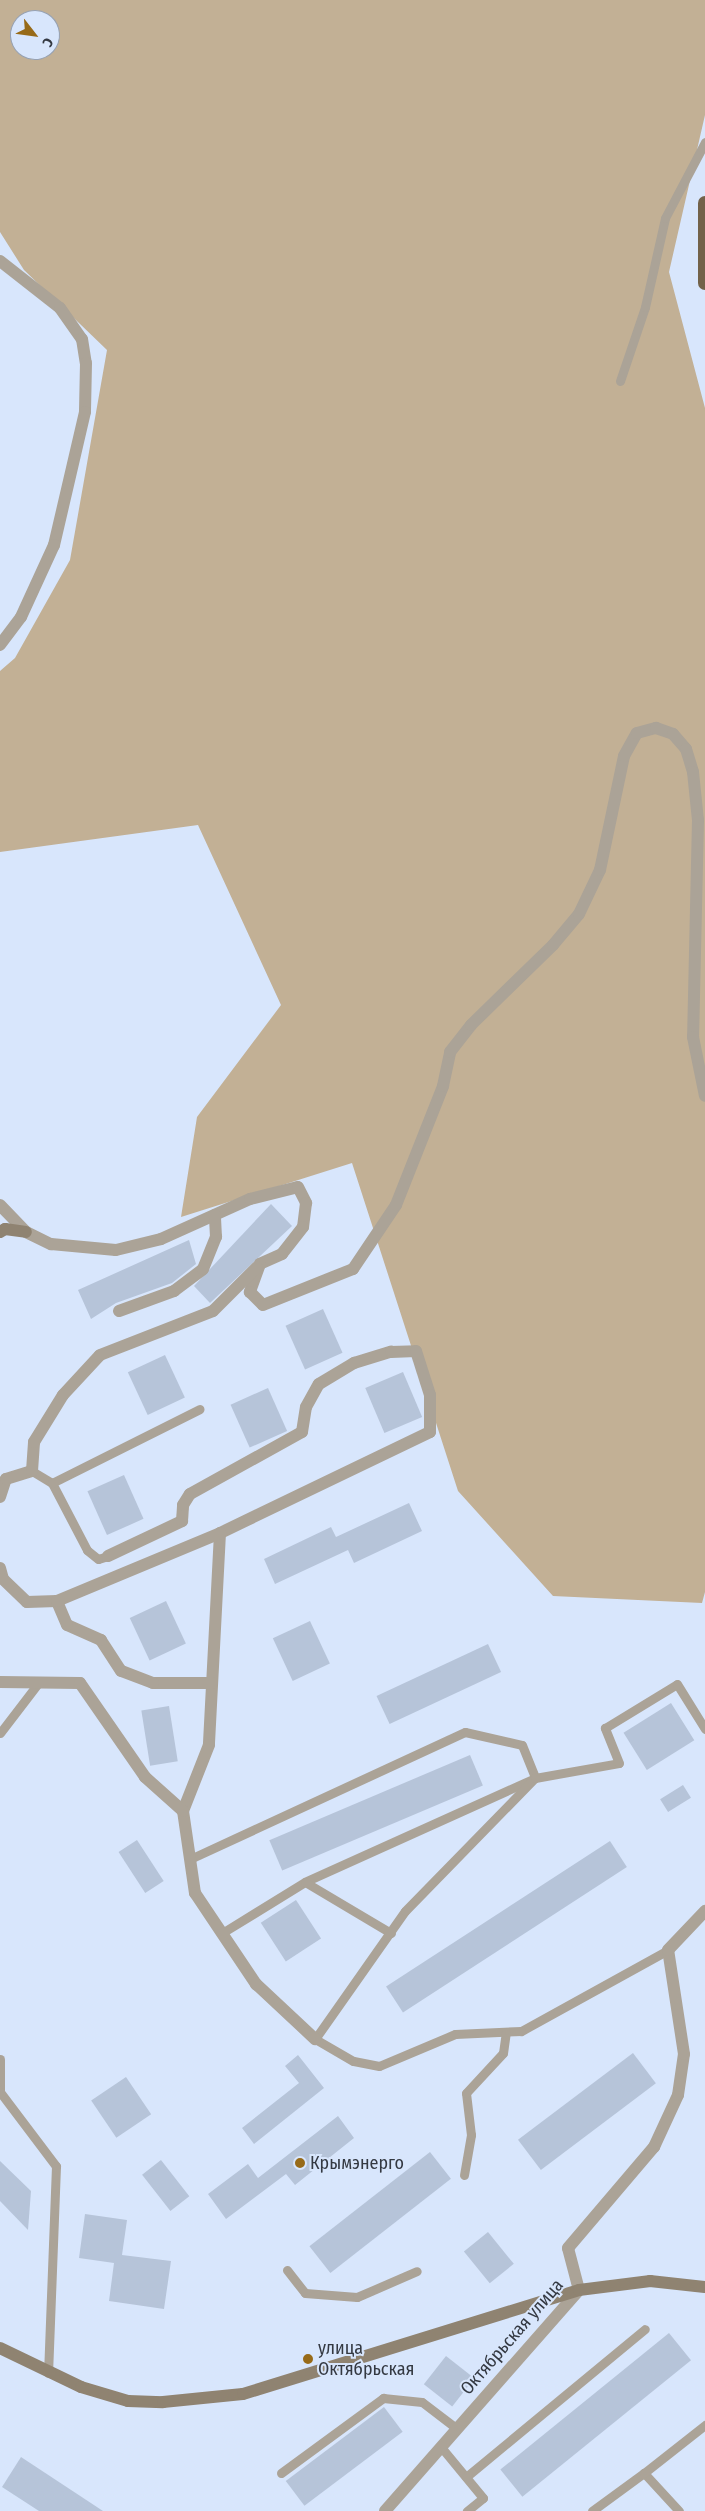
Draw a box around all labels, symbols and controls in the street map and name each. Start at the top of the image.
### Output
north arrow [10,10,60,60]
text: С [38,35,57,50]
place label: Крымэнерго [310,2152,404,2174]
marker: Крымэнерго [294,2157,306,2169]
street label: Октябрьская улица [456,2275,568,2399]
place label: улица Октябрьская [318,2338,414,2380]
marker: улица Октябрьская [302,2353,314,2365]

